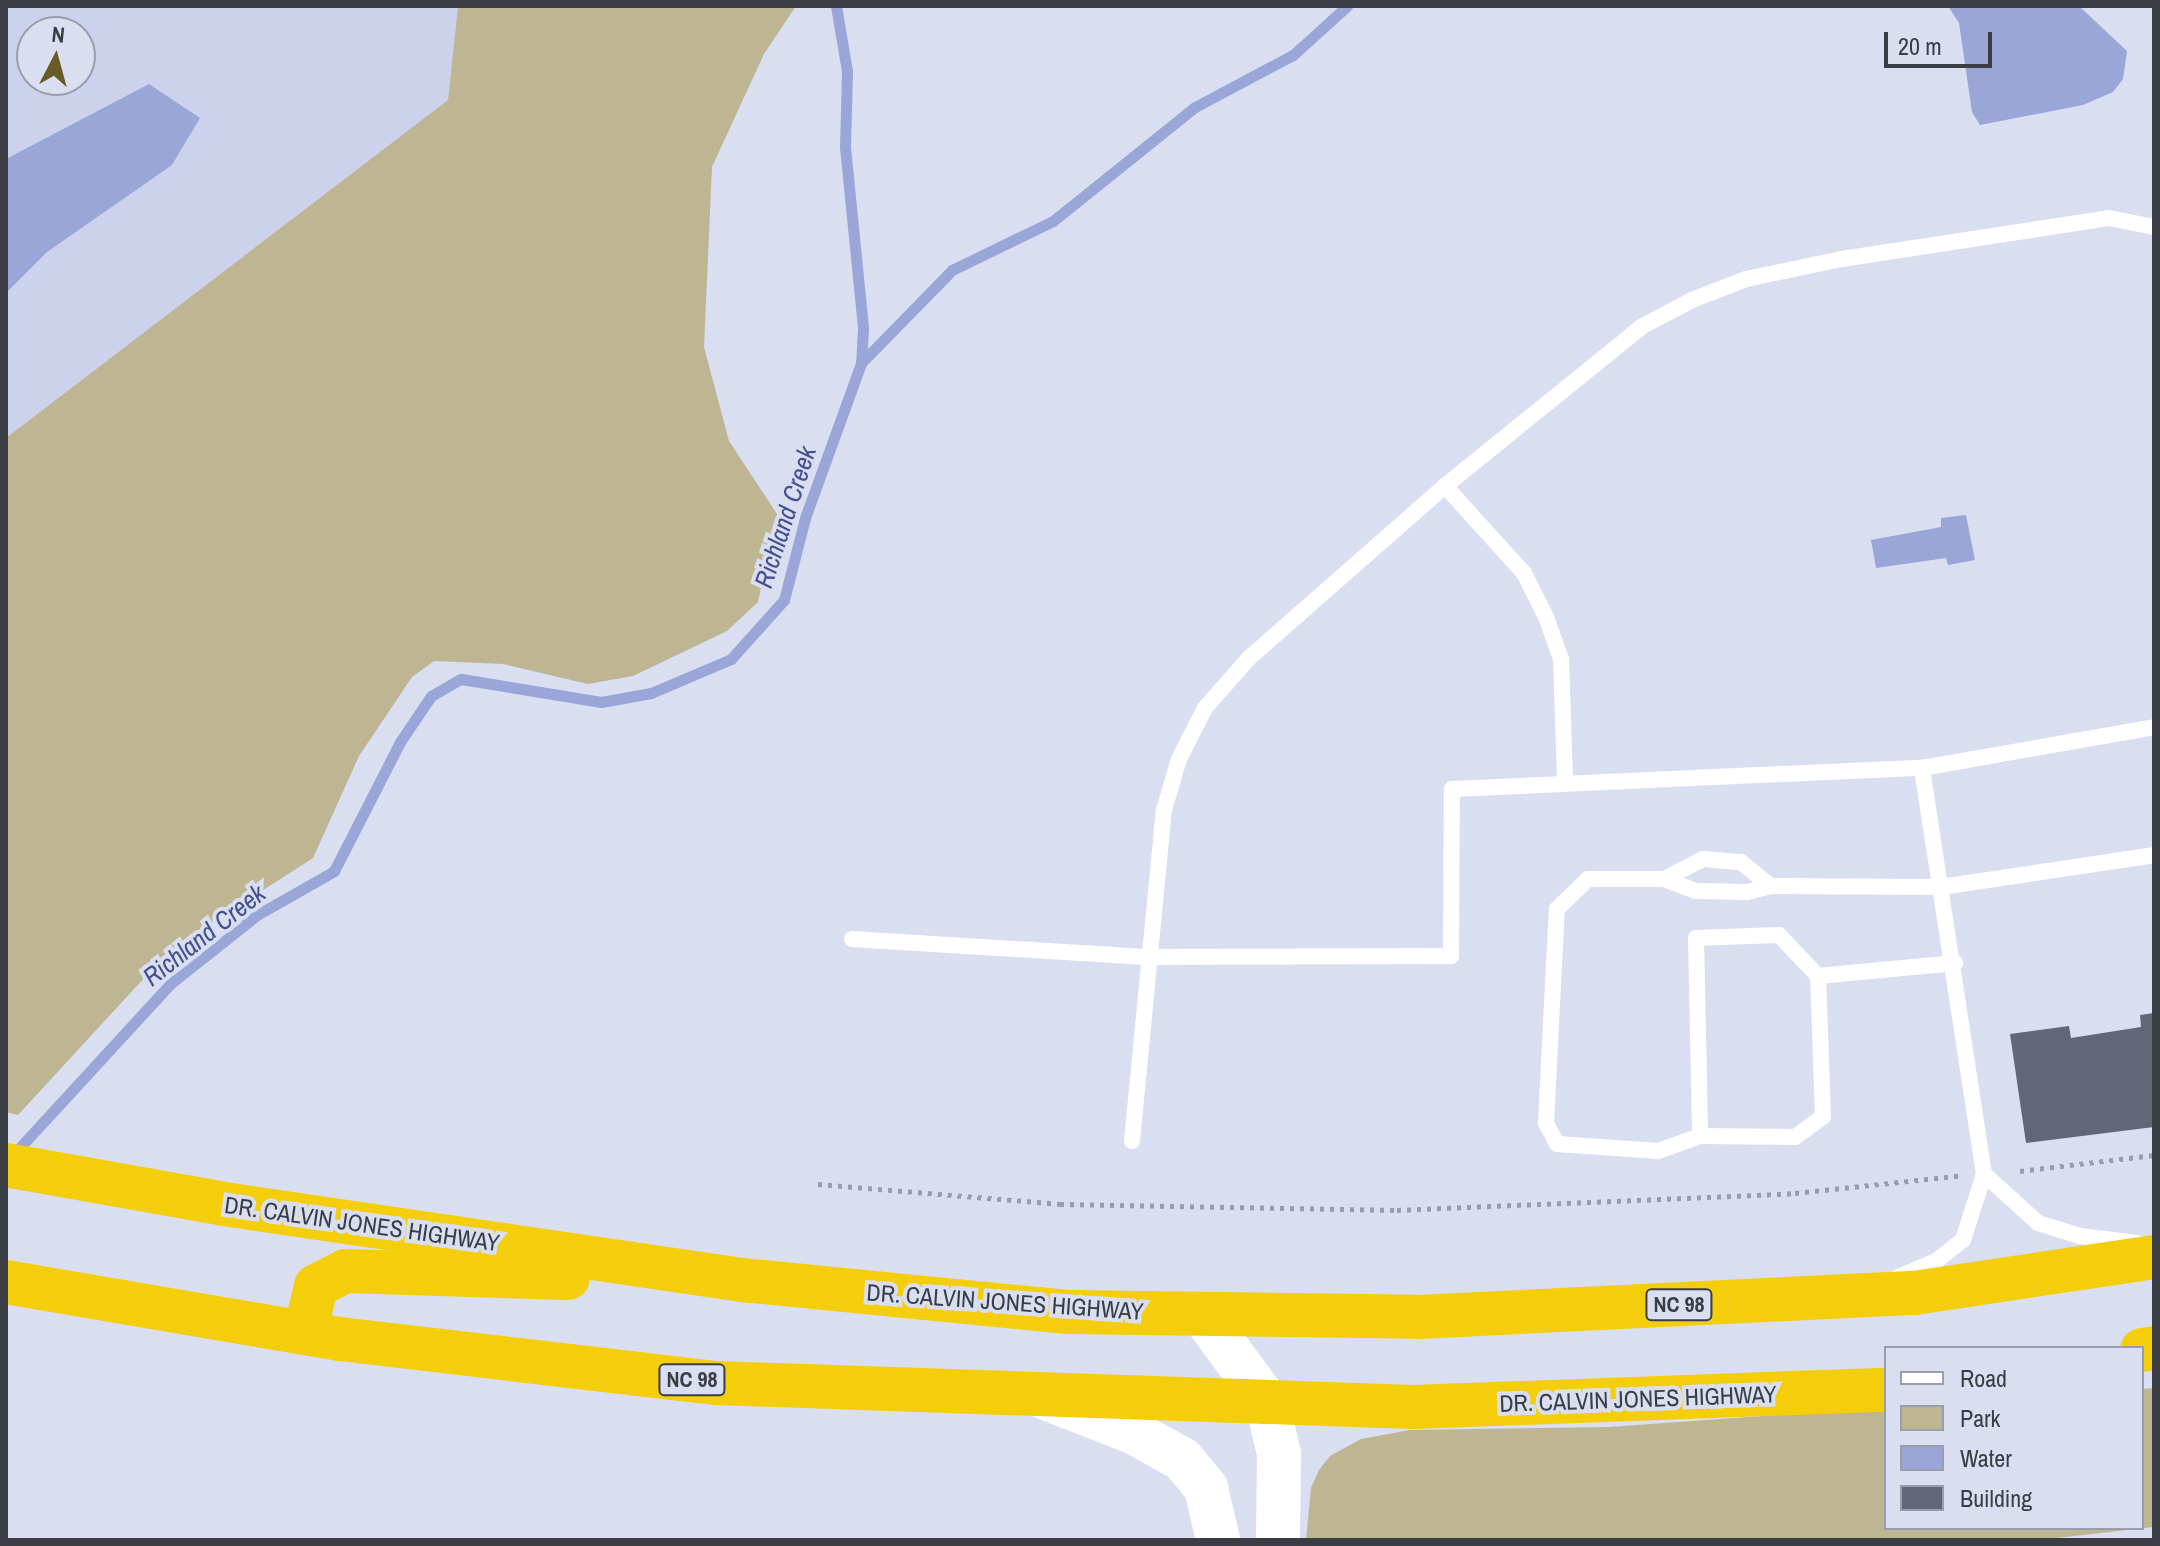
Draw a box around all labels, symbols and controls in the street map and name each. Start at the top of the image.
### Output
north arrow [16,16,96,96]
scale bar [1888,16,1996,66]
text: N [50,19,66,50]
text: 20 m [1898,30,1942,62]
water label: Richland Creek [747,442,823,592]
water label: Richland Creek [137,877,271,993]
street label: DR. CALVIN JONES HIGHWAY [223,1190,501,1258]
street label: DR. CALVIN JONES HIGHWAY [866,1278,1144,1326]
road number: NC 98 [1645,1287,1713,1323]
legend [1884,1346,2144,1530]
road number: NC 98 [658,1362,726,1398]
text: Road [1960,1362,2007,1394]
street label: DR. CALVIN JONES HIGHWAY [1499,1380,1777,1418]
text: Park [1960,1402,2000,1434]
text: Water [1960,1442,2012,1474]
text: Building [1960,1482,2032,1514]

